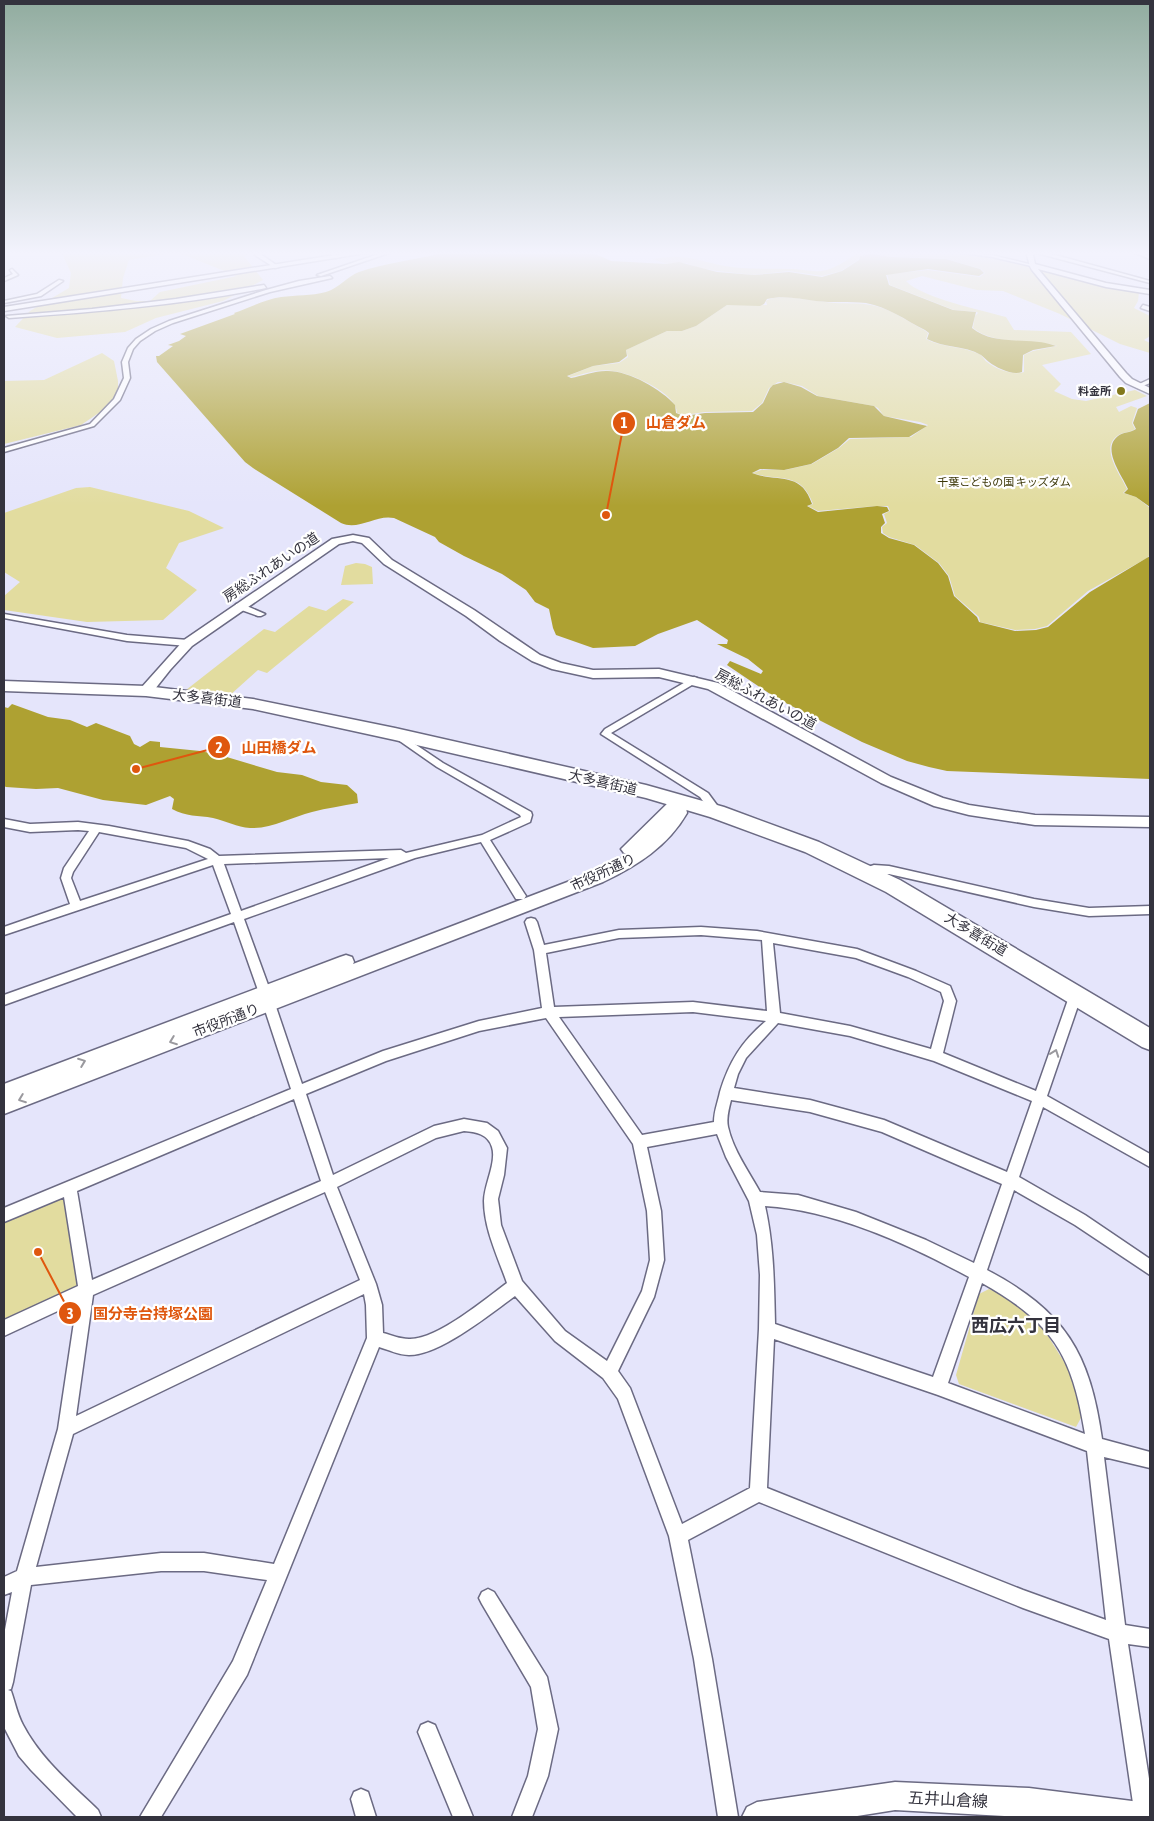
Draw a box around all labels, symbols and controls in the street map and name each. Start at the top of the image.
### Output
place label: 料金所 [1078,385,1111,397]
marker: 料金所 [1115,385,1127,397]
callout: 山倉ダム [611,408,716,438]
text: 1 [620,414,628,431]
text: 山倉ダム [646,414,706,431]
park label: 千葉こどもの国 キッズダム [937,476,1071,488]
street label: 房総ふれあいの道 [220,529,322,605]
street label: 房総ふれあいの道 [713,666,819,732]
street label: 大多喜街道 [171,686,243,710]
callout: 山田橋ダム [206,732,326,762]
text: 2 [215,739,223,756]
text: 山田橋ダム [241,739,317,756]
street label: 大多喜街道 [567,766,639,798]
street label: 市役所通り [568,850,638,894]
street label: 大多喜街道 [942,909,1010,959]
street label: 市役所通り [190,1000,262,1040]
one-way arrow [170,1035,178,1045]
one-way arrow [1049,1049,1059,1057]
one-way arrow [77,1058,86,1068]
one-way arrow [18,1093,27,1104]
callout: 国分寺台持塚公園 [58,1298,223,1328]
text: 3 [66,1305,74,1322]
text: 国分寺台持塚公園 [93,1305,213,1322]
district label: 西広六丁目 [971,1315,1061,1336]
street label: 五井山倉線 [908,1788,988,1810]

